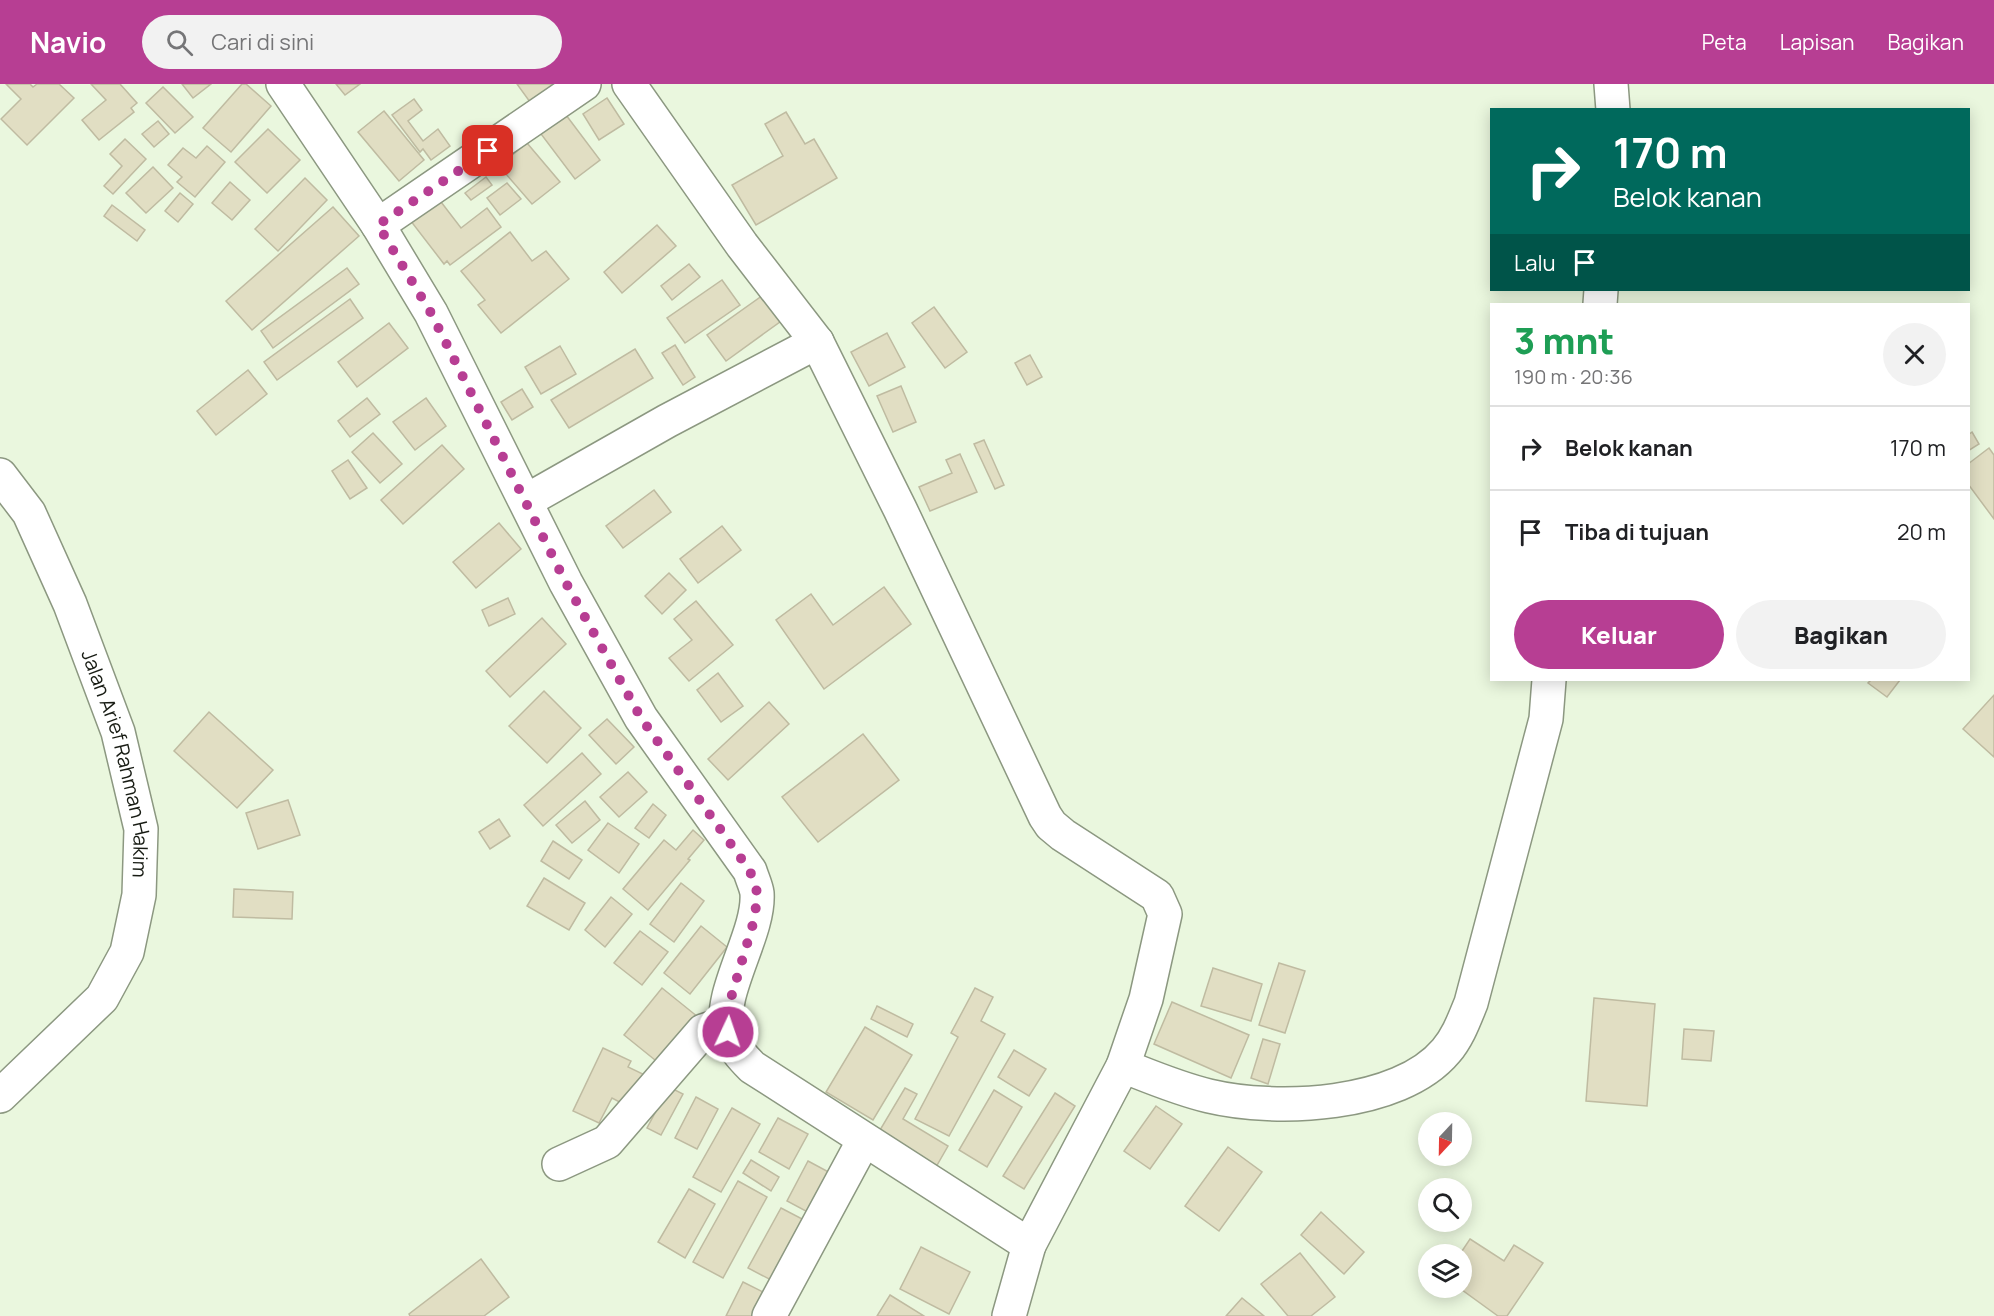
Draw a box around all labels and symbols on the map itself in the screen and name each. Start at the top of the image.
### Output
pin [462,125,513,176]
street label: Jalan Arief Rahman Hakim [75,646,156,878]
position arrow [696,1000,760,1064]
north arrow [1418,1112,1472,1166]

